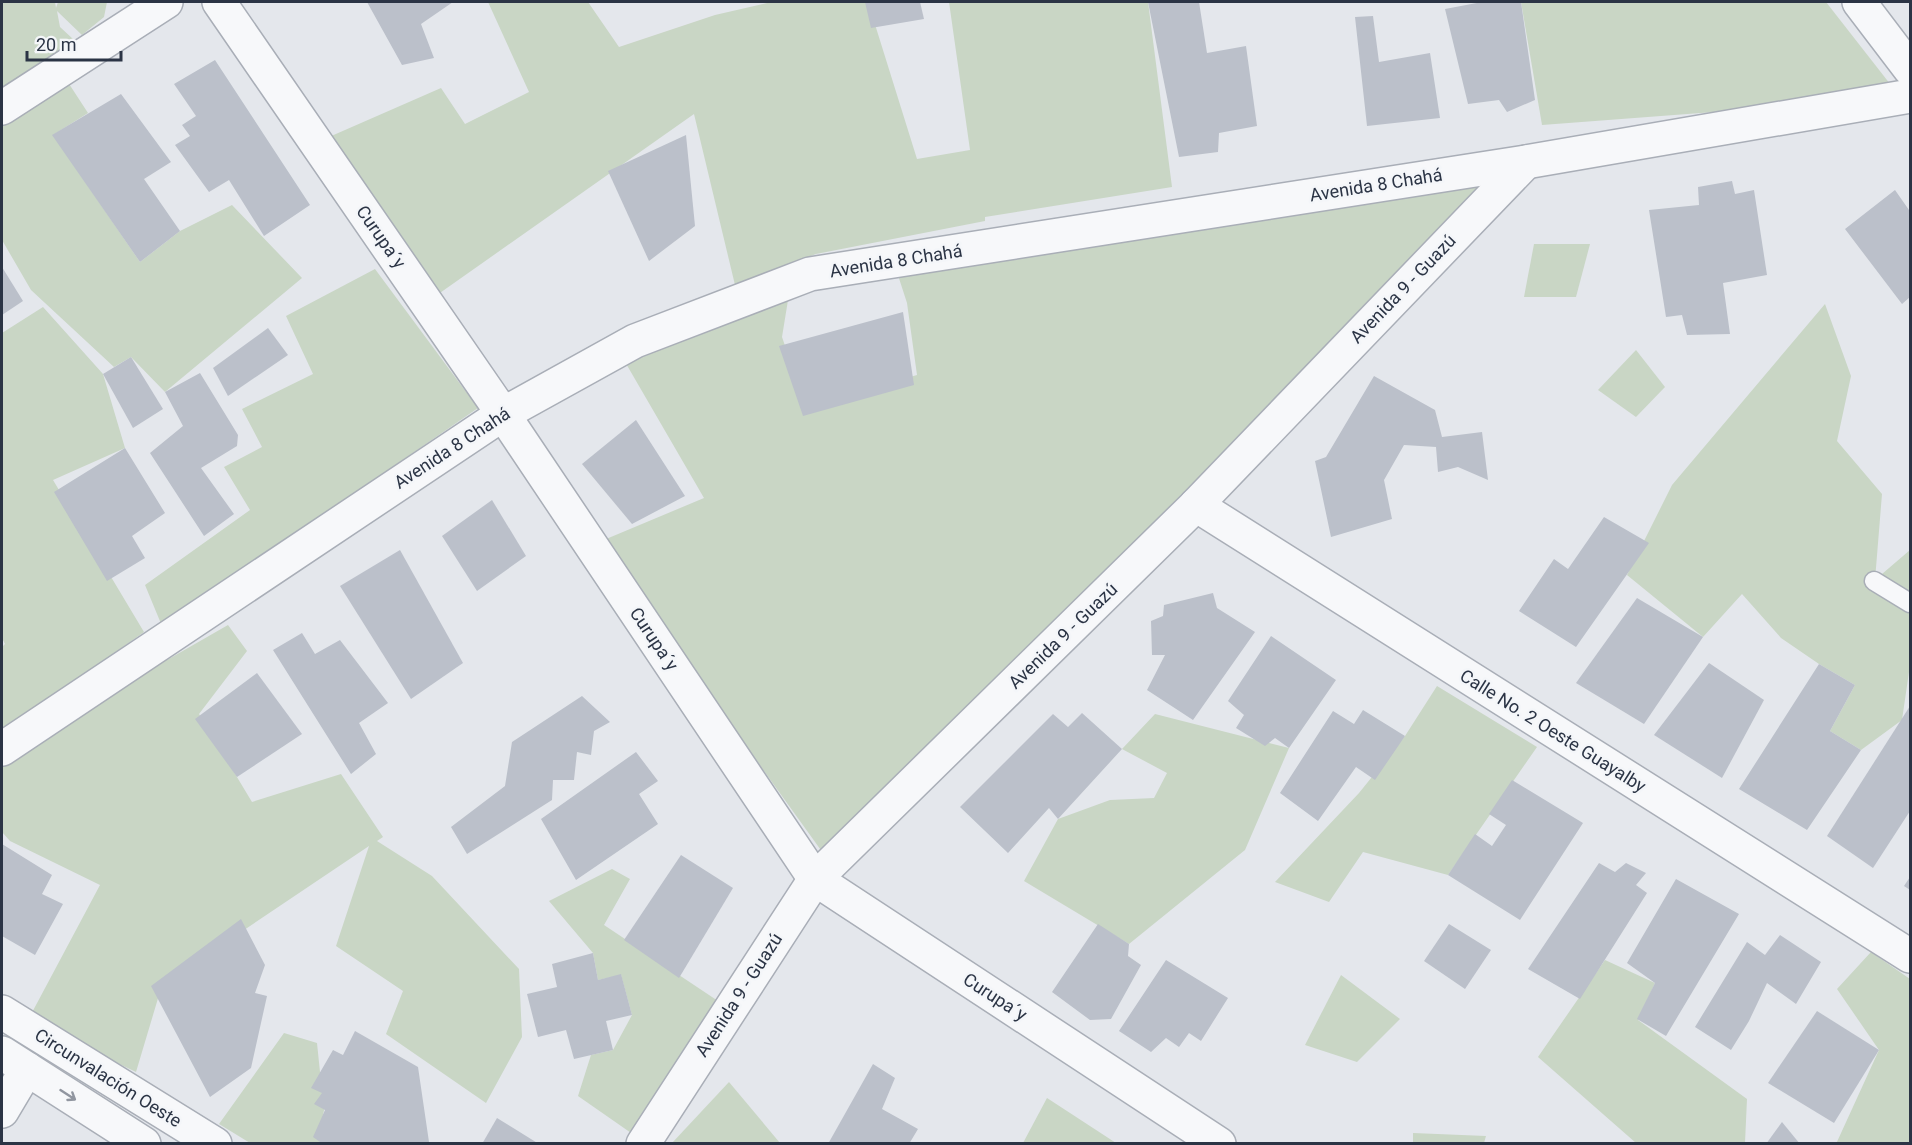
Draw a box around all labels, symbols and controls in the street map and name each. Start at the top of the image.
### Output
scale bar [27,24,122,62]
text: 20 m [36,34,76,55]
street label: Avenida 8 Chahá [1308,164,1444,205]
street label: Curupa´y [352,201,411,273]
street label: Avenida 9 - Guazú [1345,230,1460,347]
street label: Avenida 8 Chahá [828,240,964,281]
street label: Avenida 8 Chahá [390,402,514,493]
street label: Avenida 9 - Guazú [1004,578,1121,693]
street label: Curupa´y [626,603,683,675]
street label: Calle No. 2 Oeste Guayalby [1456,665,1650,797]
street label: Avenida 9 - Guazú [691,929,786,1060]
street label: Curupa´y [959,968,1031,1025]
street label: Circunvalación Oeste [31,1024,185,1131]
one-way arrow [60,1089,77,1102]

